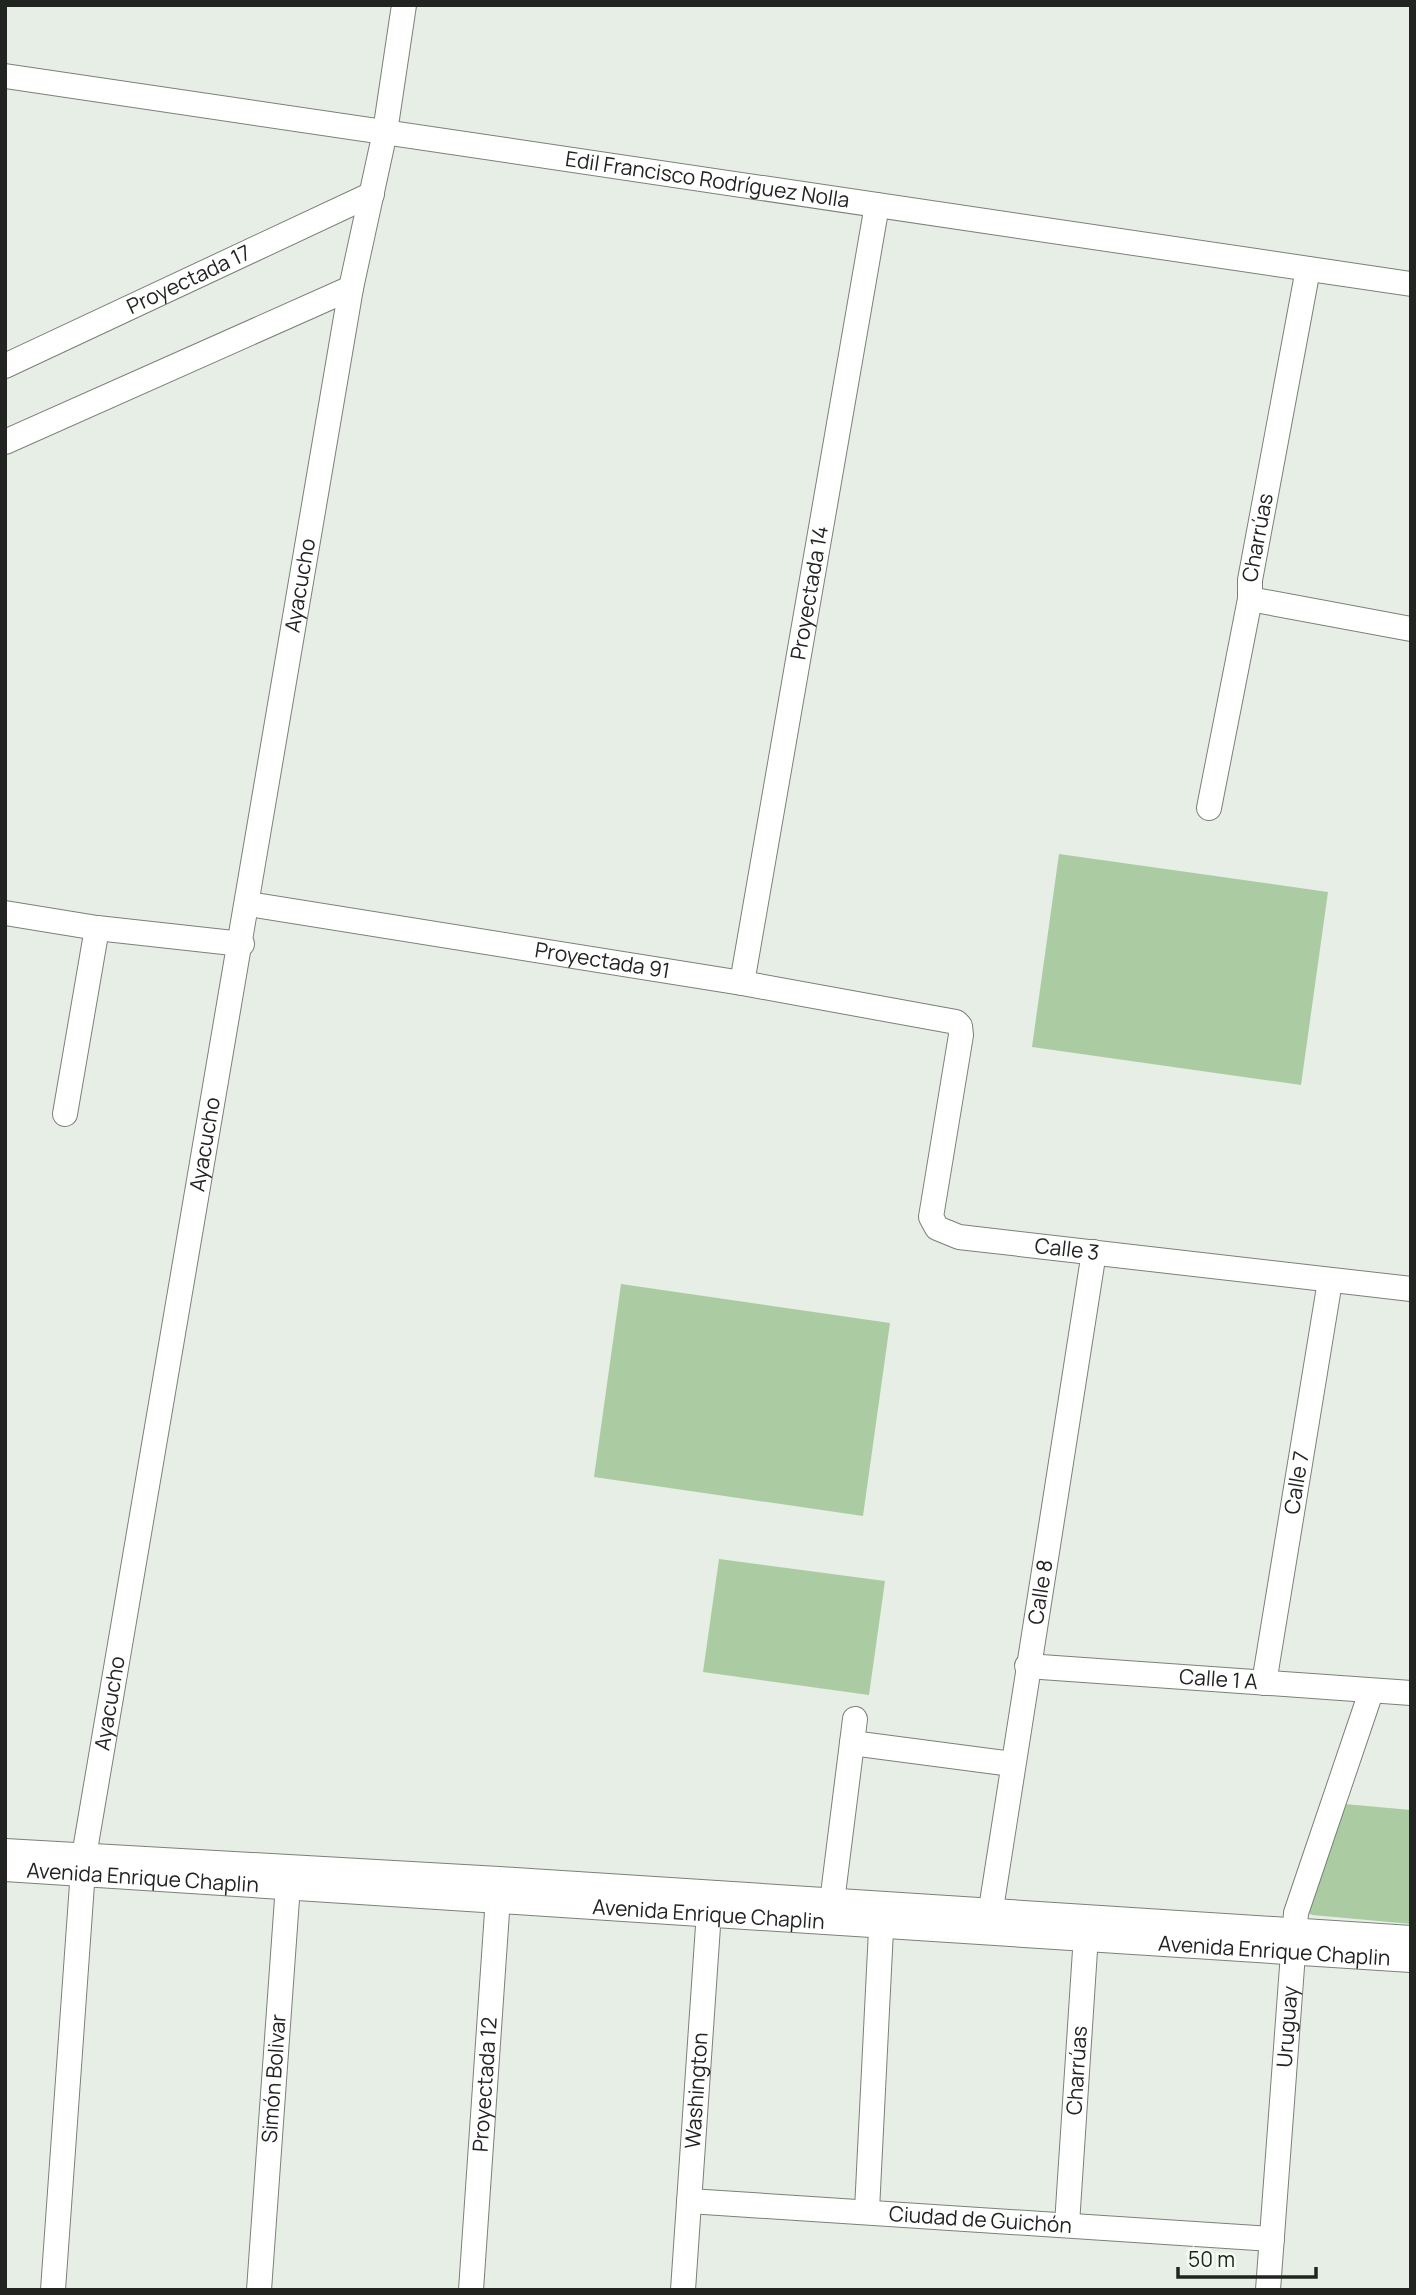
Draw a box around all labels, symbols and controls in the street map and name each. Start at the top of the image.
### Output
street label: Edil Francisco Rodríguez Nolla [564,144,851,214]
street label: Proyectada 17 [122,238,255,320]
street label: Charrúas [1235,491,1279,584]
street label: Proyectada 14 [783,523,834,662]
street label: Ayacucho [278,536,321,635]
street label: Proyectada 91 [533,935,672,984]
street label: Ayacucho [182,1095,226,1193]
street label: Calle 3 [1033,1231,1101,1266]
street label: Calle 7 [1277,1449,1315,1516]
street label: Calle 8 [1021,1558,1059,1626]
street label: Ayacucho [87,1654,131,1752]
street label: Calle 1 A [1178,1662,1259,1695]
street label: Avenida Enrique Chaplin [26,1855,260,1898]
street label: Avenida Enrique Chaplin [592,1892,826,1935]
street label: Avenida Enrique Chaplin [1157,1929,1391,1972]
street label: Uruguay [1270,1985,1304,2069]
street label: Simón Bolivar [255,2013,292,2144]
street label: Proyectada 12 [466,2016,503,2153]
street label: Charrúas [1059,2025,1093,2116]
street label: Washington [678,2031,714,2150]
street label: Ciudad de Guichón [888,2199,1073,2239]
scale bar [1178,2236,1316,2280]
text: 50 m [1188,2245,1235,2273]

